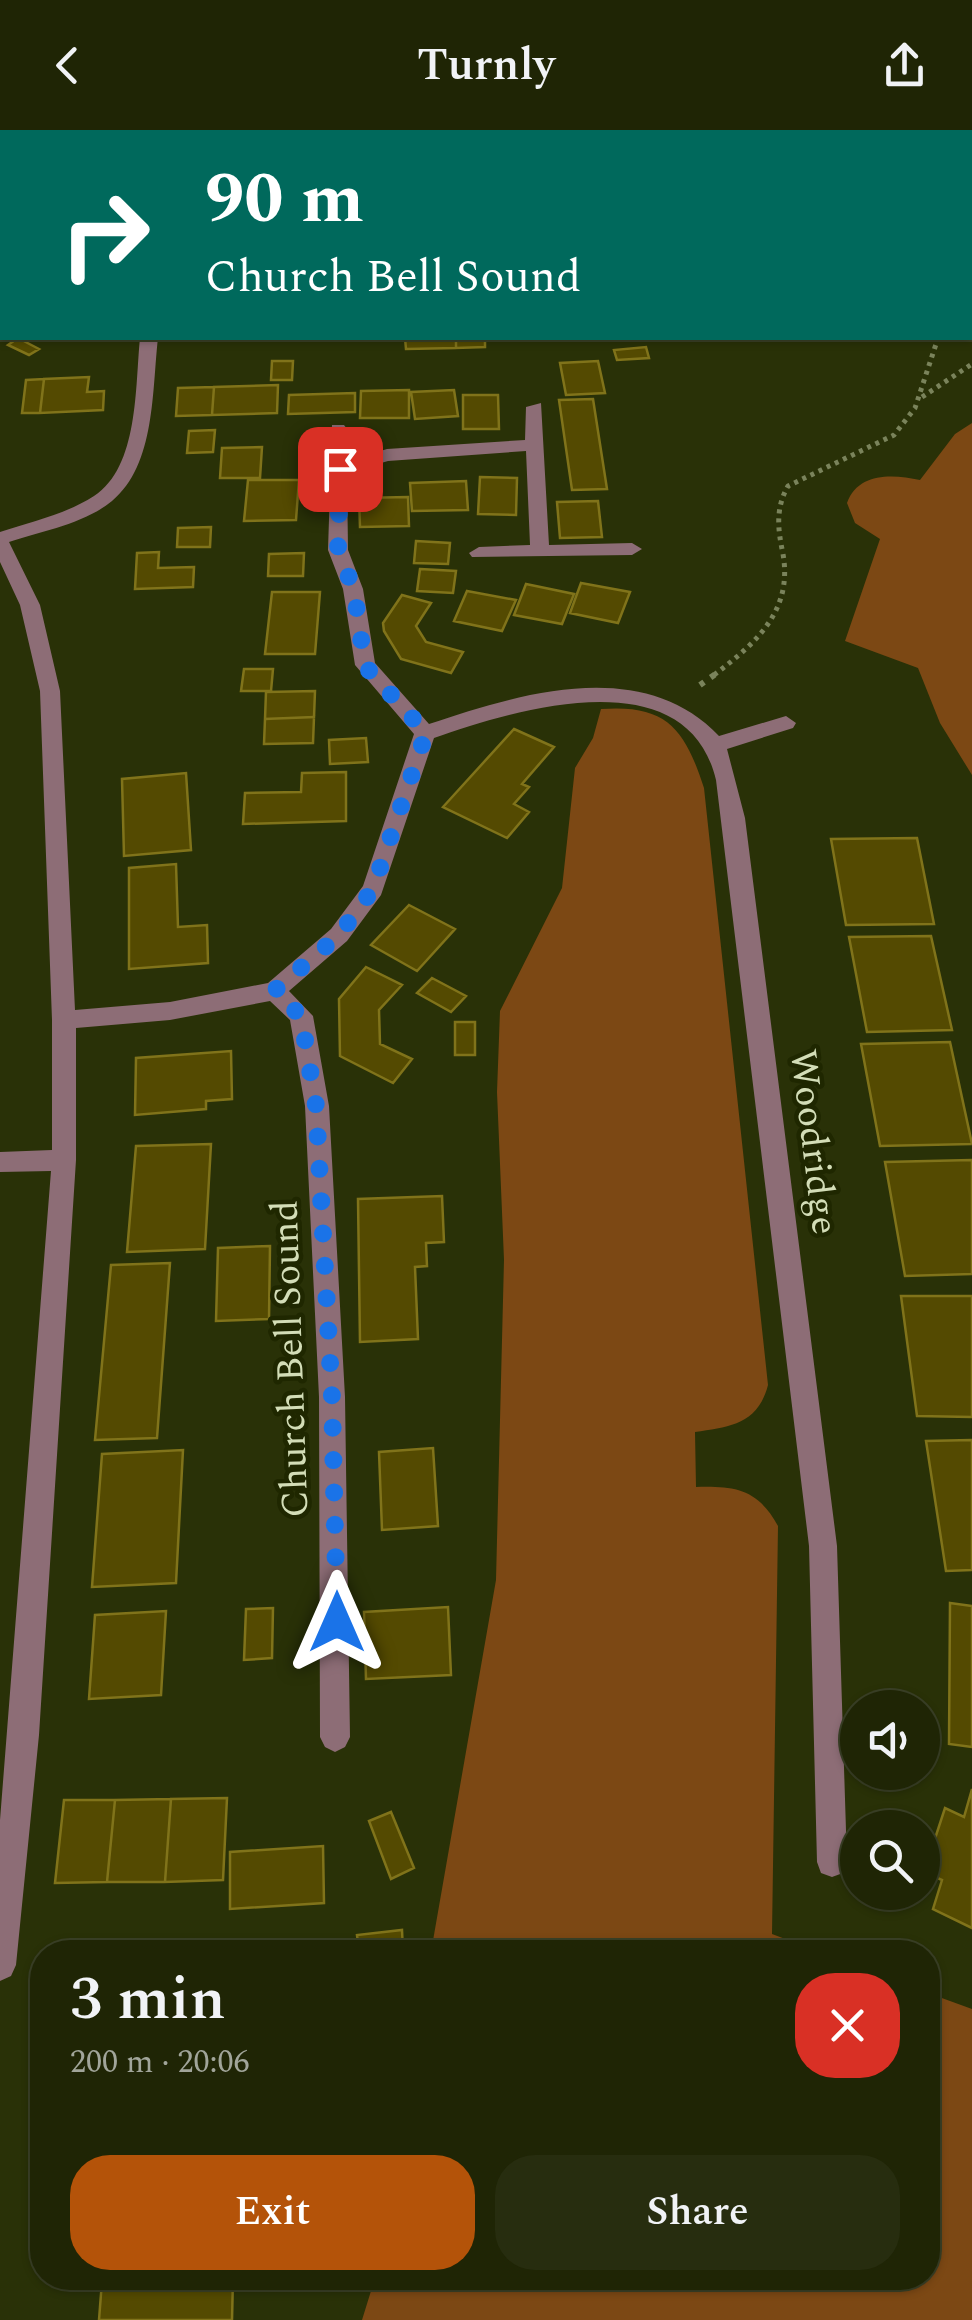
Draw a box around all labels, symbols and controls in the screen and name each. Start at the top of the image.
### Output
text: Turnly [417,31,555,100]
icon: back [40,38,95,93]
icon: share [877,38,932,93]
text: 90 m [205,147,364,253]
icon: right [40,170,170,300]
text: Church Bell Sound [205,243,581,312]
pin [298,427,383,512]
icon: arrive [313,442,368,497]
street label: Woodridge [773,1046,853,1238]
street label: Church Bell Sound [256,1199,326,1519]
position arrow [285,1570,389,1674]
map controls [840,1690,940,1910]
button: sound [840,1690,940,1790]
button: search [840,1810,940,1910]
text: 3 min [70,1954,226,2046]
button: close [795,1973,900,2078]
text: 200 m · 20:06 [70,2038,250,2087]
button: Exit [70,2155,475,2270]
button: Share [495,2155,900,2270]

